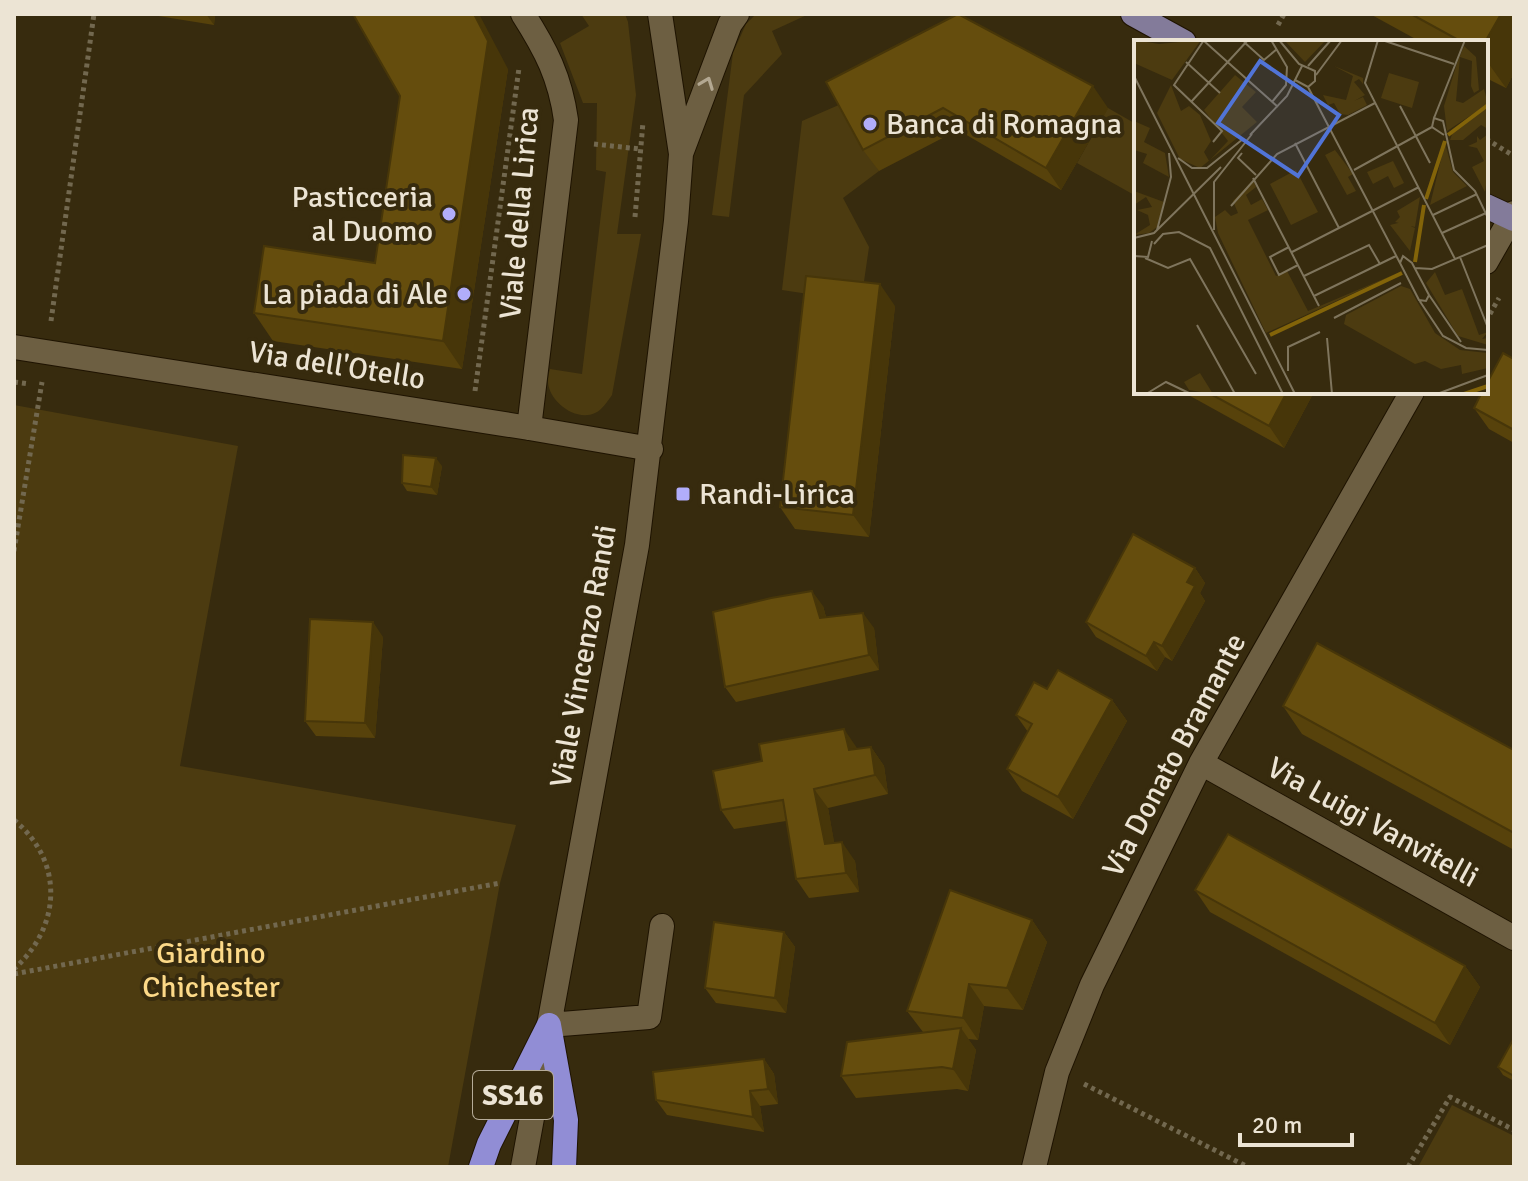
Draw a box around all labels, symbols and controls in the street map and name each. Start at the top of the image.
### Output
inset map [1134,40,1488,394]
one-way arrow [698,77,714,91]
street label: Viale della Lirica [492,105,547,321]
place label: Banca di Romagna [886,106,1122,143]
marker: Banca di Romagna [861,115,879,133]
place label: Pasticceria al Duomo [292,179,433,250]
marker: Pasticceria al Duomo [440,205,458,223]
place label: La piada di Ale [262,276,448,313]
marker: La piada di Ale [455,285,473,303]
street label: Via dell'Otello [246,333,428,398]
place label: Randi-Lirica [699,476,855,513]
marker: Randi-Lirica [674,485,692,503]
street label: Viale Vincenzo Randi [542,522,625,790]
street label: Via Donato Bramante [1095,627,1254,883]
street label: Via Luigi Vanvitelli [1261,749,1485,896]
park label: Giardino Chichester [142,935,280,1006]
road number: SS16 [473,1071,553,1119]
scale bar [1240,1097,1352,1147]
text: 20 m [1252,1110,1302,1140]

